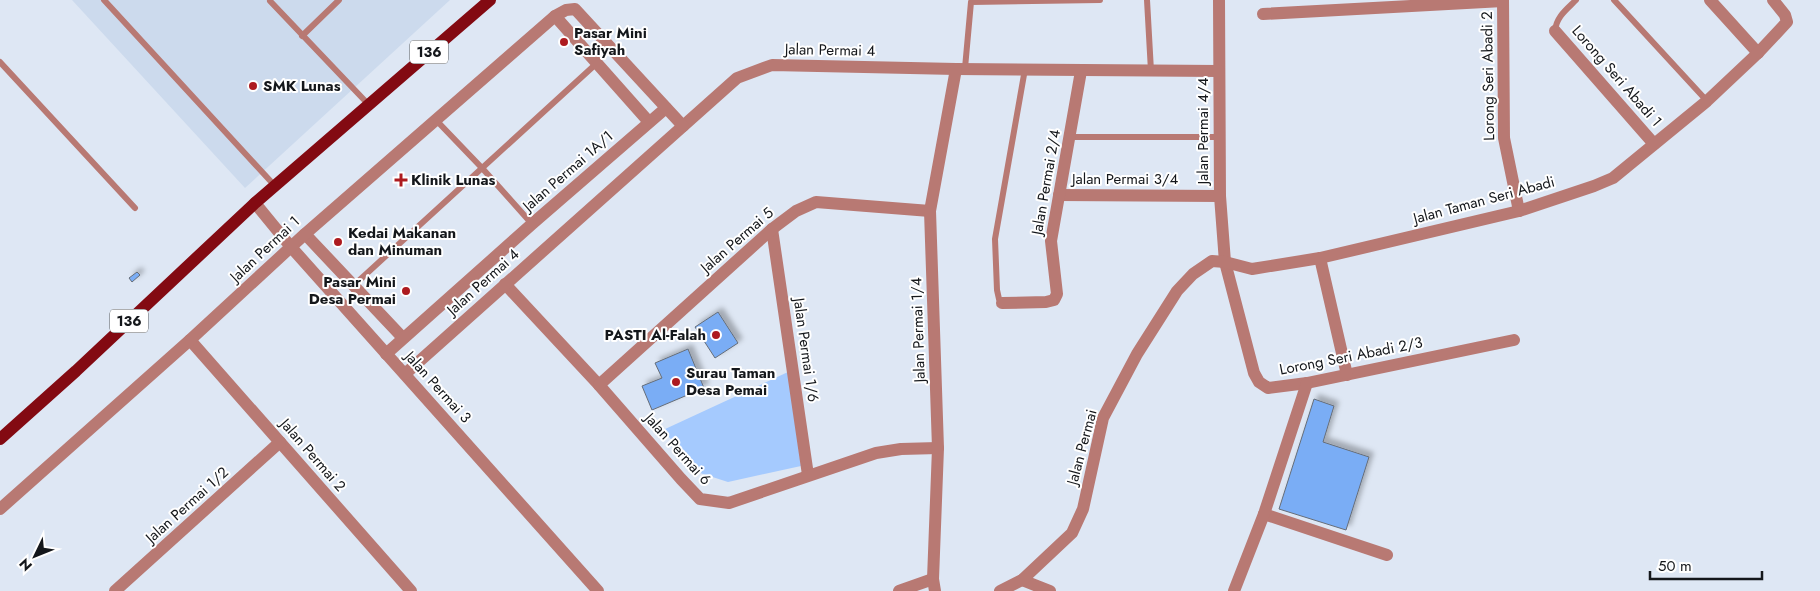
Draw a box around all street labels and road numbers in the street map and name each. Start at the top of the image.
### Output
street label: Lorong Seri Abadi 2 [1476,11,1500,141]
street label: Lorong Seri Abadi 1 [1567,21,1667,131]
street label: Jalan Permai 4 [783,38,876,62]
road number: 136 [410,41,448,64]
street label: Jalan Permai 4/4 [1192,77,1214,187]
street label: Jalan Permai 1A/1 [516,126,618,218]
street label: Jalan Permai 2/4 [1026,127,1066,238]
street label: Jalan Permai 3/4 [1070,168,1178,190]
street label: Jalan Taman Seri Abadi [1409,171,1557,230]
street label: Jalan Permai 5 [694,202,778,279]
street label: Jalan Permai 1 [224,211,305,289]
street label: Jalan Permai 4 [441,243,524,322]
street label: Jalan Permai 1/4 [905,277,931,385]
street label: Jalan Permai 1/6 [788,295,824,403]
road number: 136 [110,310,148,332]
street label: Lorong Seri Abadi 2/3 [1277,331,1425,381]
street label: Jalan Permai 3 [398,345,476,428]
street label: Jalan Permai 6 [638,407,716,490]
street label: Jalan Permai [1061,407,1103,489]
street label: Jalan Permai 2 [274,412,351,496]
street label: Jalan Permai 1/2 [139,462,233,550]

